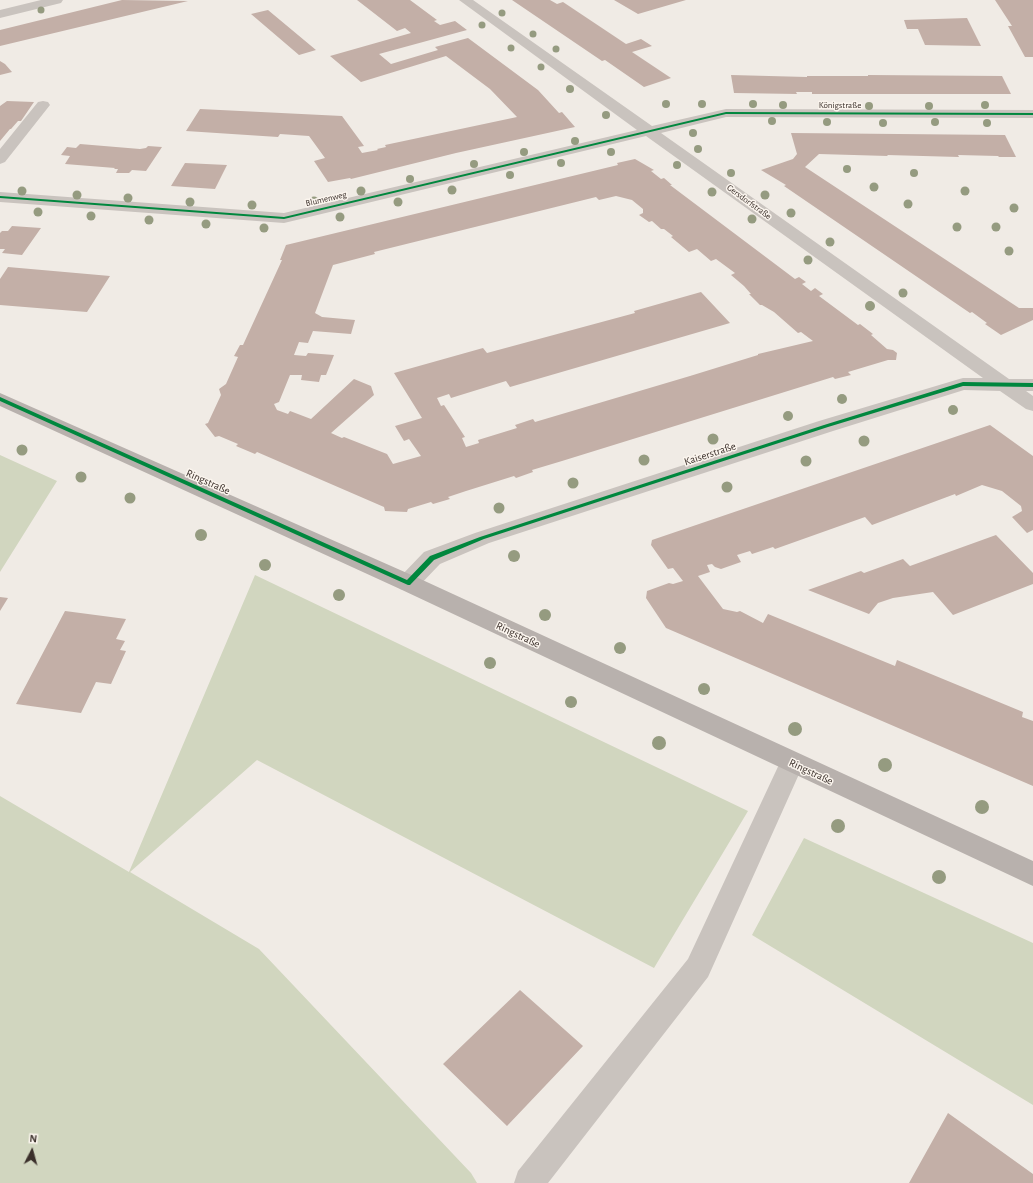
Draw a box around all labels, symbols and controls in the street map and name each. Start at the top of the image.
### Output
street label: Königstraße [819,100,861,110]
street label: Gersdorfstraße [725,182,773,222]
street label: Blumenweg [304,189,348,209]
street label: Kaiserstraße [682,439,738,469]
street label: Ringstraße [184,466,232,498]
street label: Ringstraße [494,619,542,651]
street label: Ringstraße [787,756,835,788]
north arrow [12,1131,52,1171]
text: N [29,1133,38,1144]

